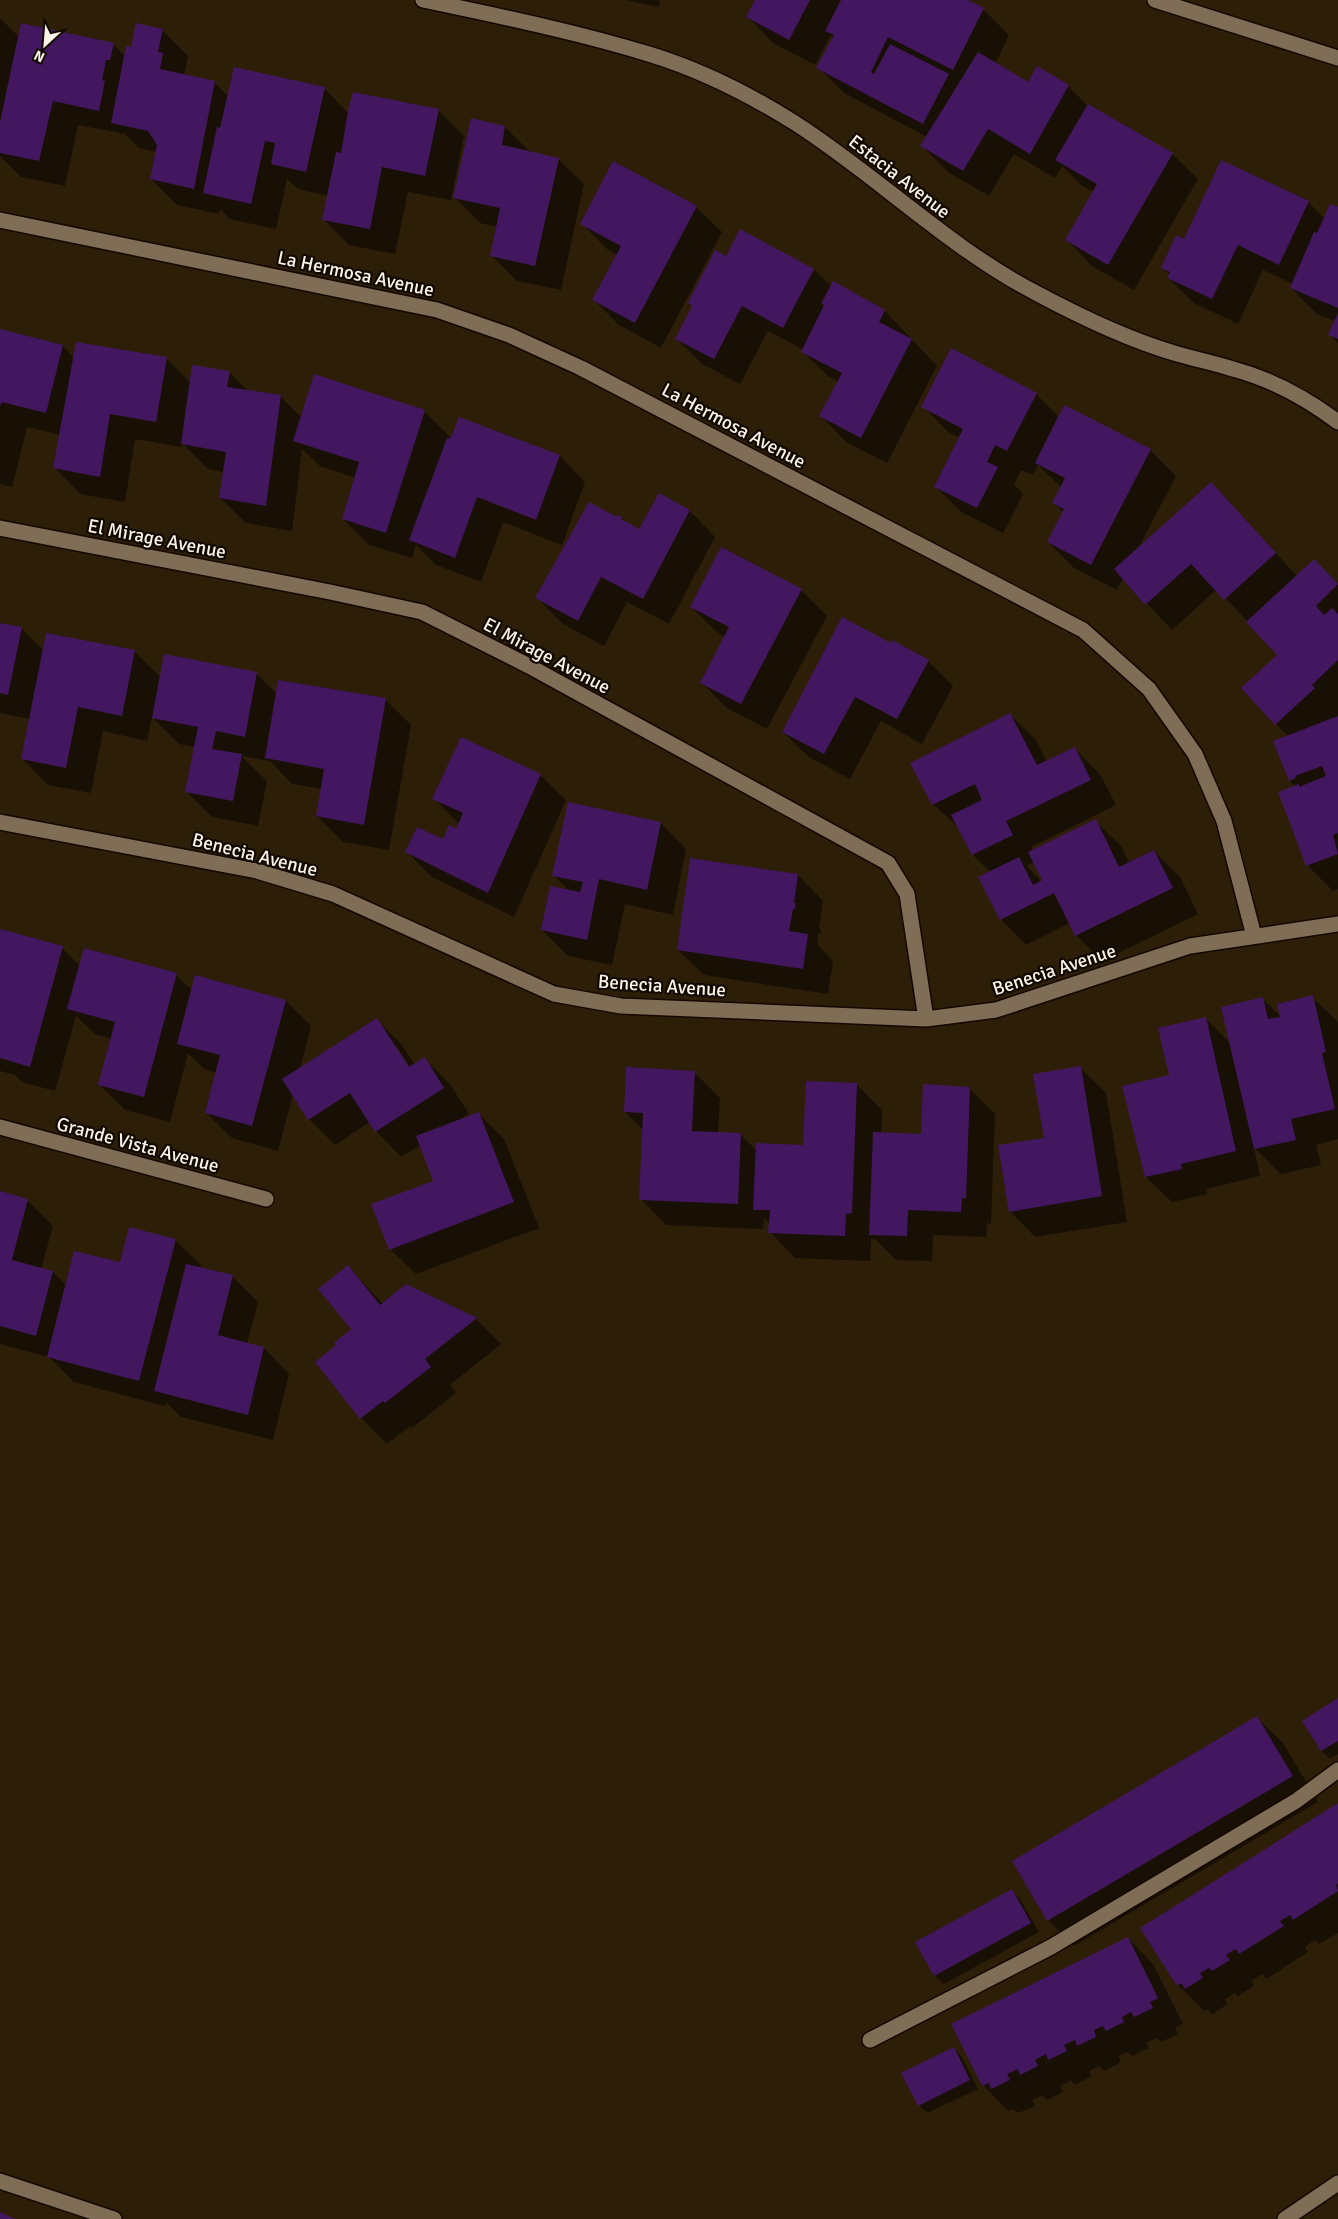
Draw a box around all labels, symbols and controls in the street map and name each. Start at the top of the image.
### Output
north arrow [20,20,70,70]
text: N [31,46,48,66]
street label: Estacia Avenue [844,130,955,224]
street label: La Hermosa Avenue [275,246,436,302]
street label: La Hermosa Avenue [658,378,810,474]
street label: El Mirage Avenue [86,514,228,564]
street label: El Mirage Avenue [479,612,614,699]
street label: Benecia Avenue [190,828,320,882]
street label: Benecia Avenue [990,939,1119,1001]
street label: Benecia Avenue [597,970,727,1002]
street label: Grande Vista Avenue [54,1112,222,1178]

